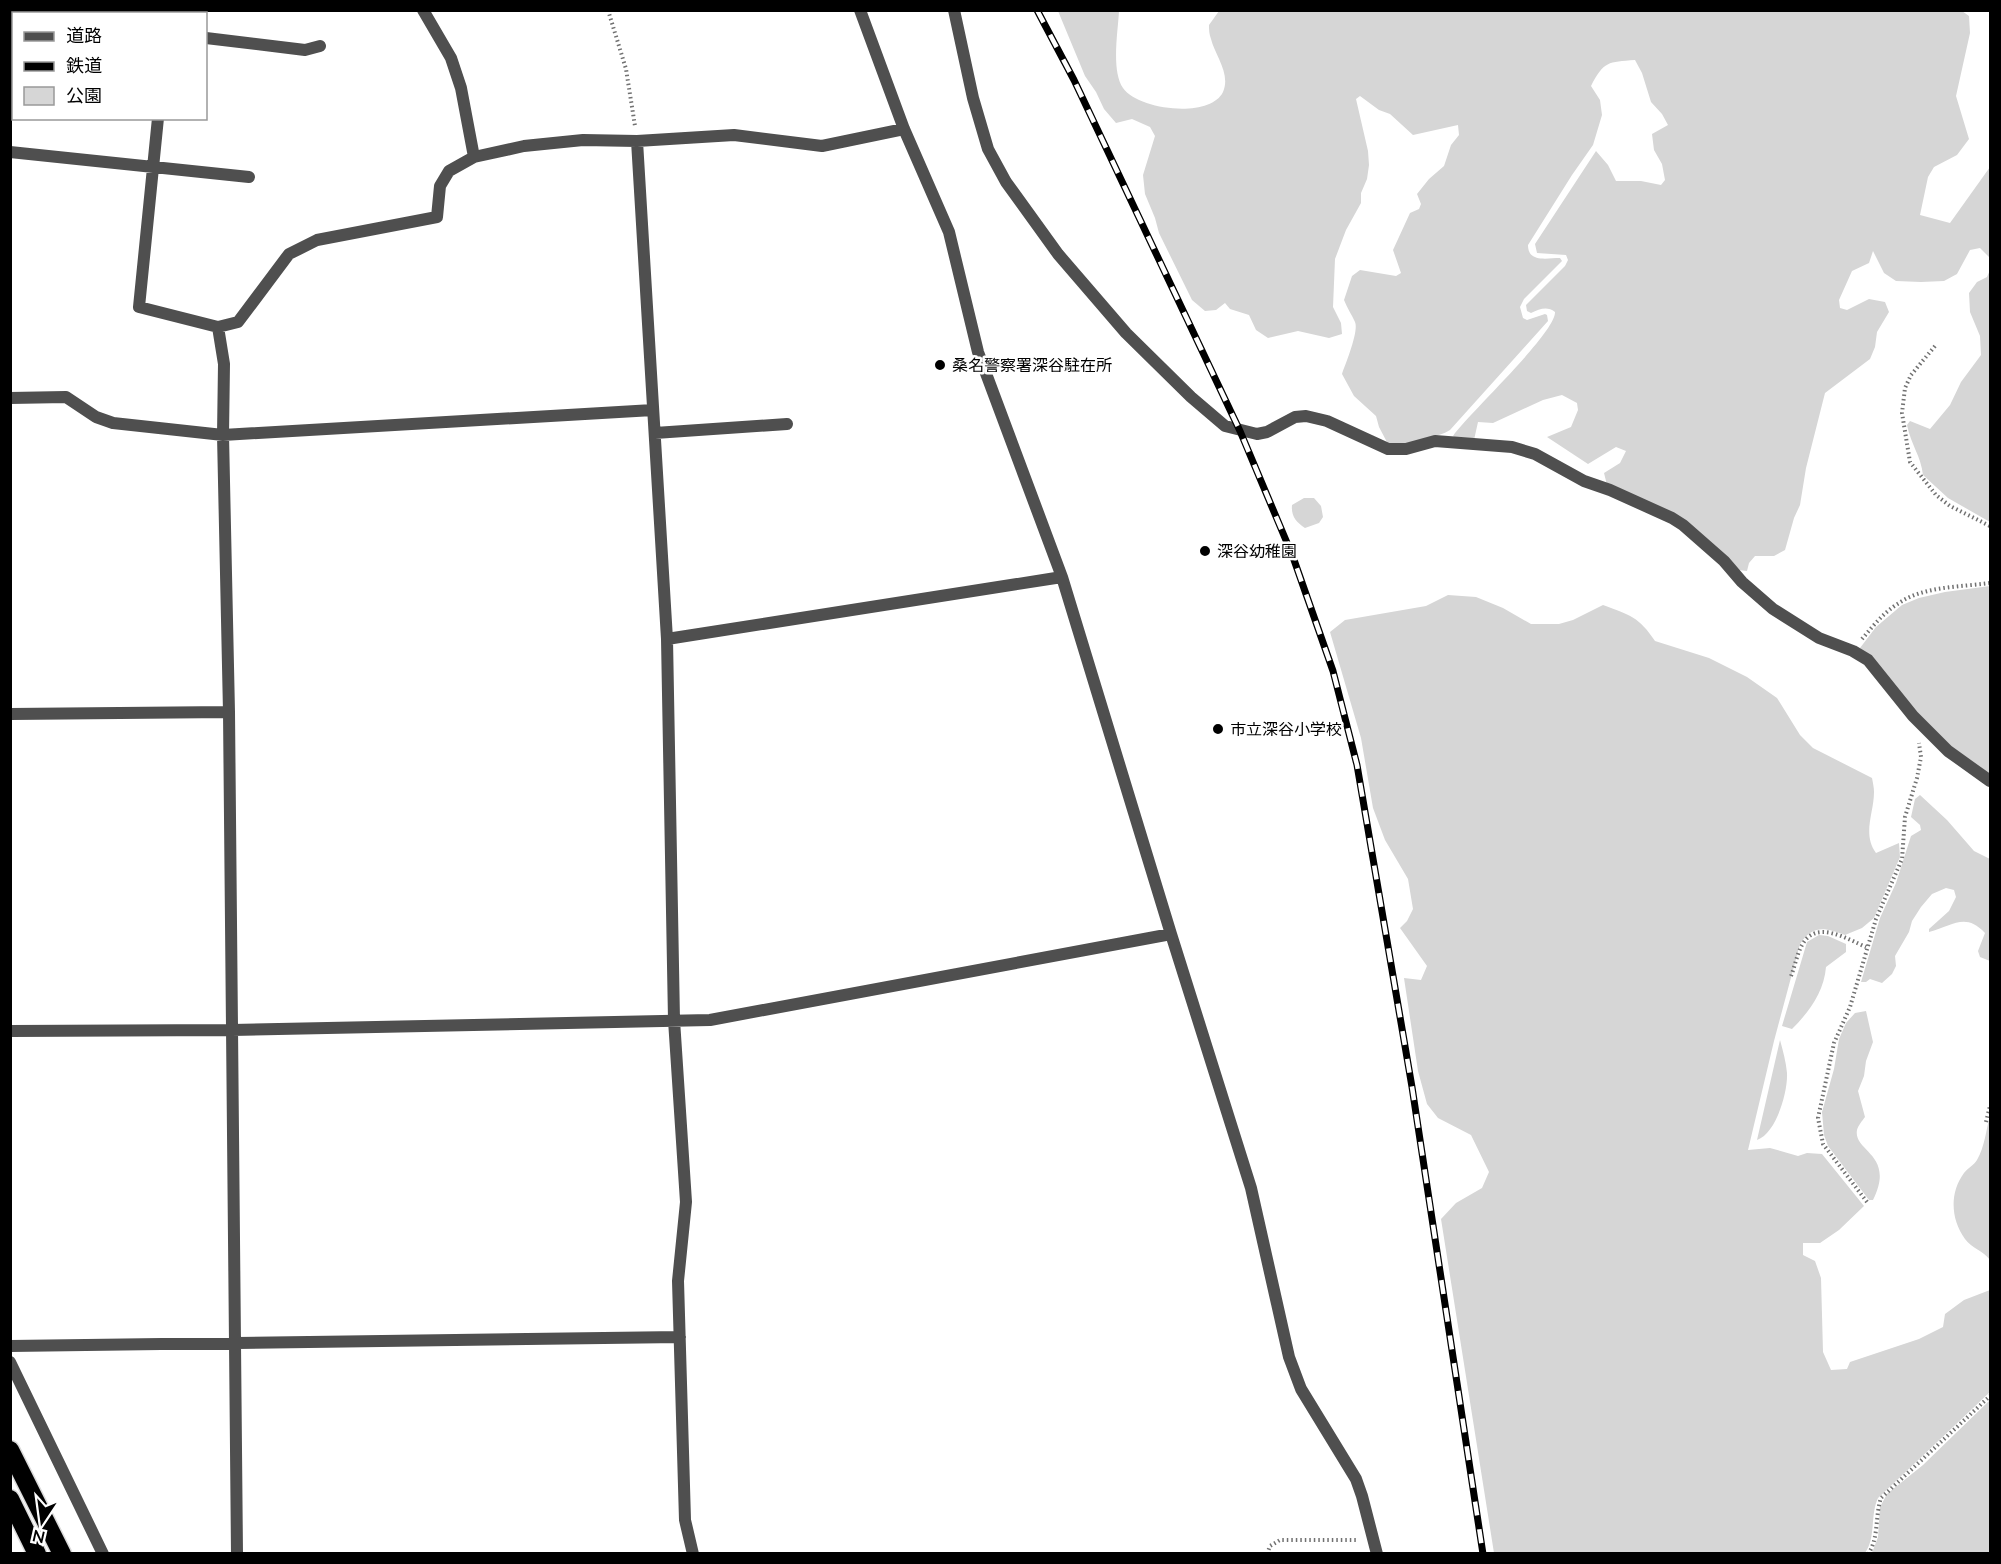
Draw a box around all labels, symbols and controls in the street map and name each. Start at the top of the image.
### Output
legend [12,12,207,120]
text: 道路 [66,24,102,46]
text: 鉄道 [66,54,102,76]
text: 公園 [66,84,102,106]
place label: 桑名警察署深谷駐在所 [952,355,1112,374]
marker: 桑名警察署深谷駐在所 [933,358,947,372]
place label: 深谷幼稚園 [1217,541,1297,560]
marker: 深谷幼稚園 [1198,544,1212,558]
place label: 市立深谷小学校 [1230,719,1342,738]
marker: 市立深谷小学校 [1211,722,1225,736]
north arrow [12,1492,72,1552]
text: N [30,1526,47,1548]

